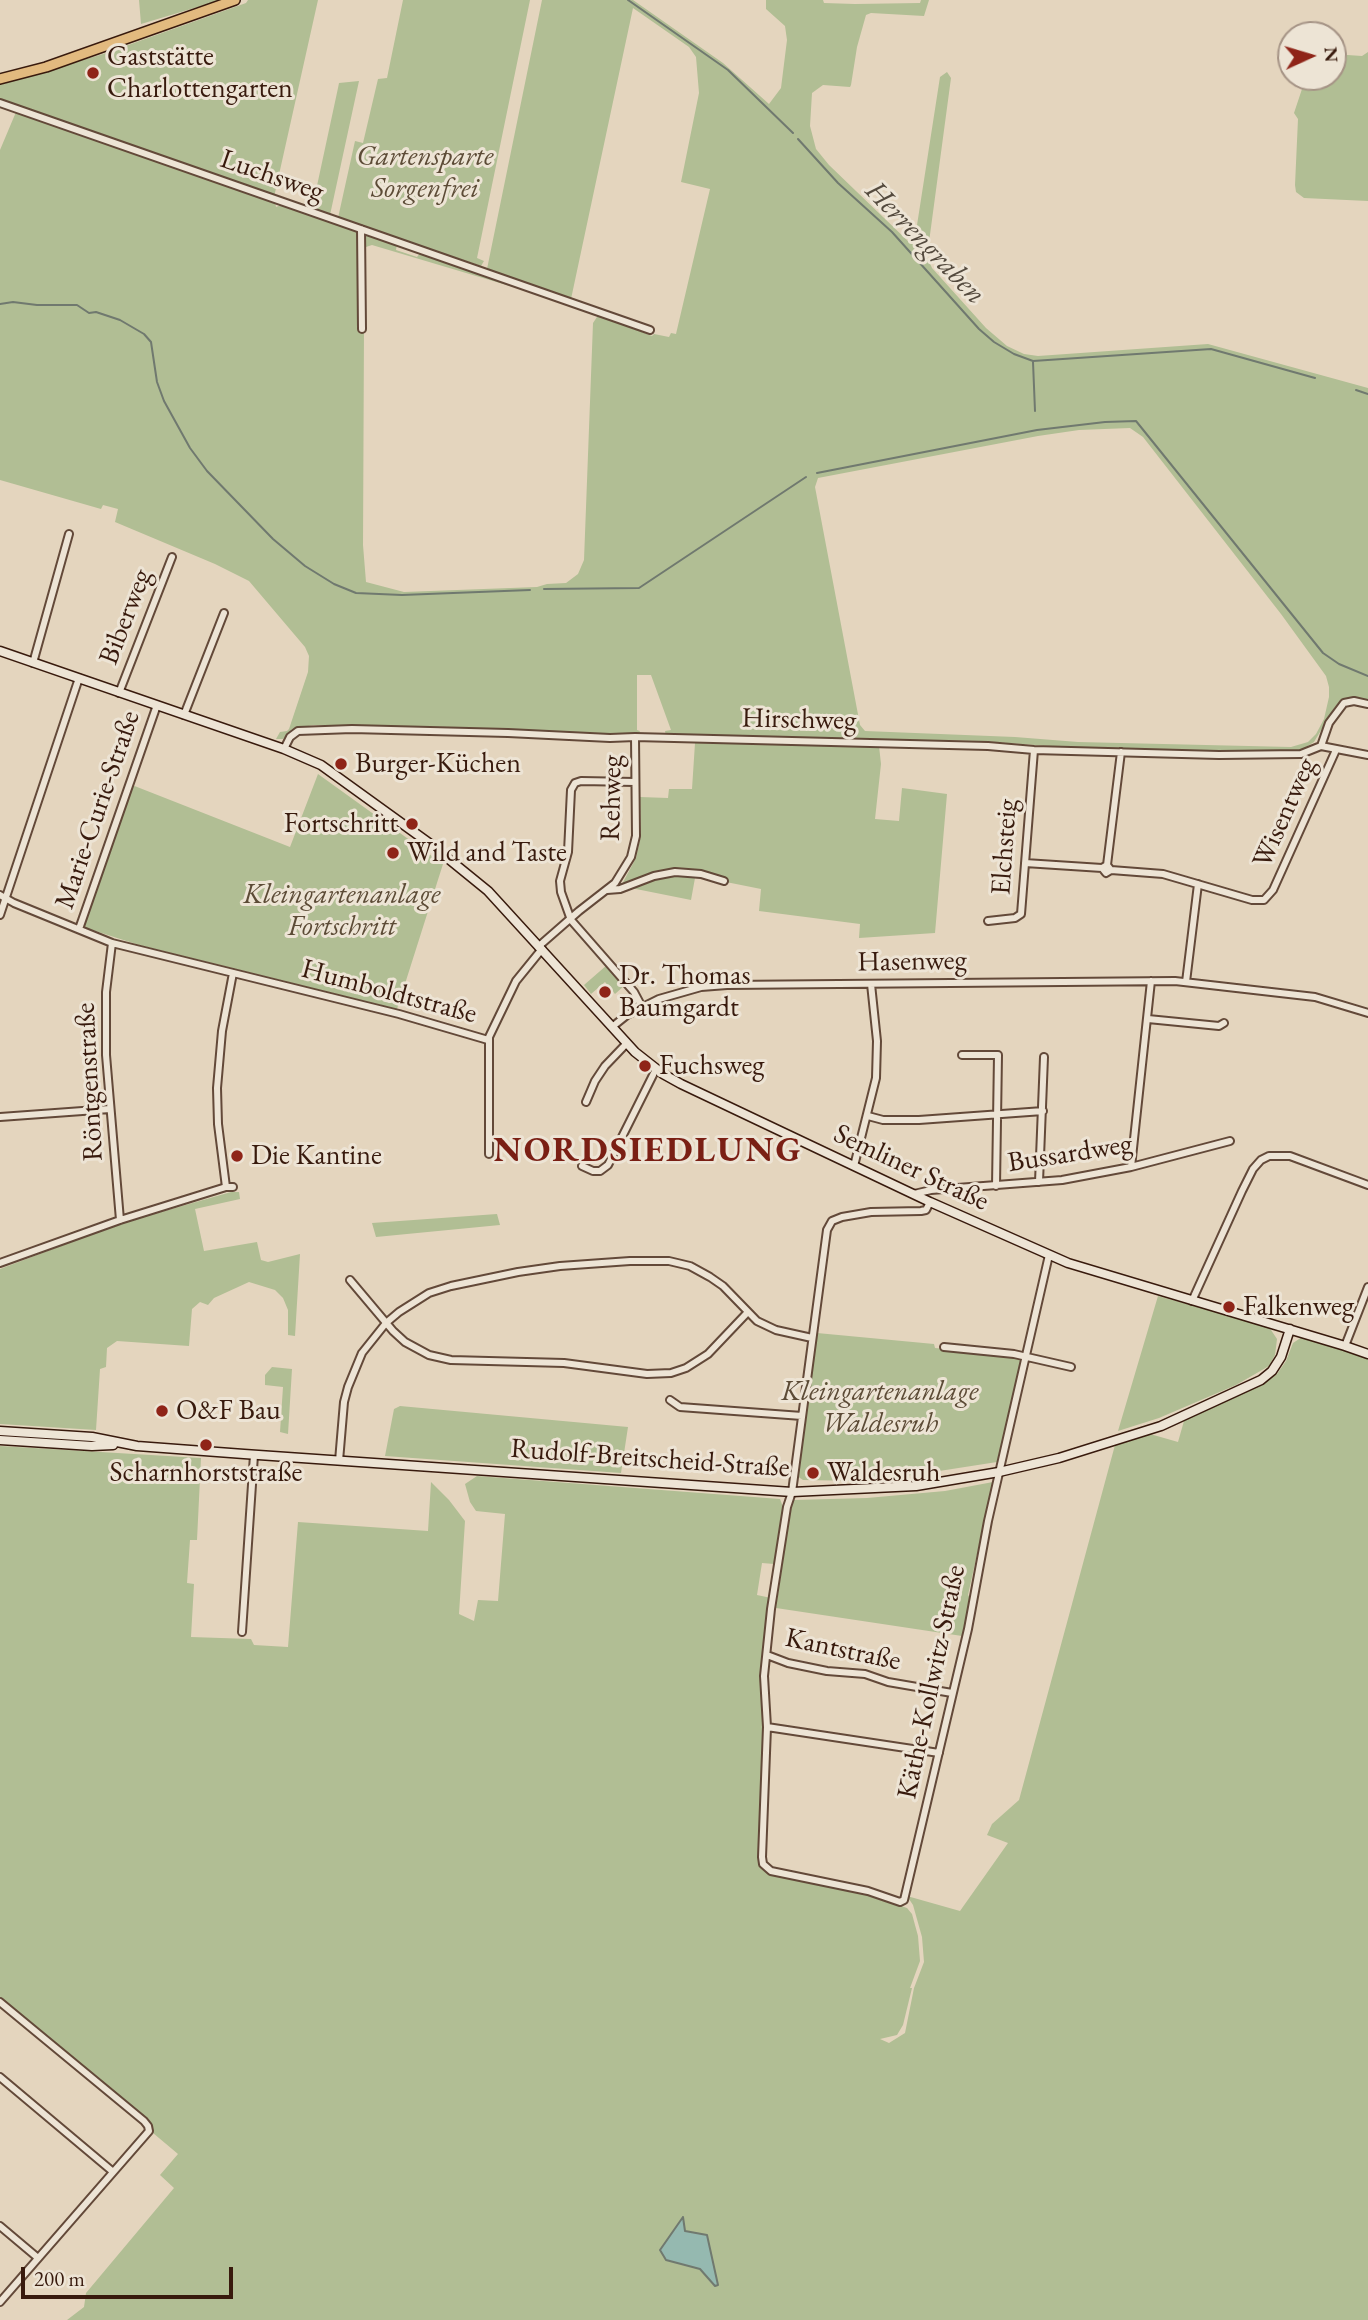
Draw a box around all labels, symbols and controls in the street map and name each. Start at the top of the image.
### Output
north arrow [1277,21,1347,91]
place label: Gaststätte Charlottengarten [107,40,293,106]
text: N [1318,46,1344,63]
marker: Gaststätte Charlottengarten [85,65,101,81]
park label: Gartensparte Sorgenfrei [356,140,494,206]
street label: Luchsweg [216,143,328,209]
water label: Herrengraben [857,174,993,312]
street label: Biberweg [92,565,160,669]
street label: Hirschweg [741,702,857,738]
street label: Marie-Curie-Straße [48,706,148,914]
place label: Burger-Küchen [355,747,521,781]
street label: Wisentweg [1246,753,1324,873]
street label: Rehweg [594,755,630,841]
marker: Burger-Küchen [333,756,349,772]
street label: Elchsteig [985,798,1025,896]
place label: Fortschritt [284,807,398,841]
marker: Fortschritt [404,816,420,832]
place label: Wild and Taste [407,836,567,870]
marker: Wild and Taste [385,845,401,861]
park label: Kleingartenanlage Fortschritt [243,878,441,944]
street label: Hasenweg [857,944,967,980]
street label: Humboldtstraße [298,952,480,1032]
place label: Dr. Thomas Baumgardt [619,959,751,1025]
marker: Dr. Thomas Baumgardt [597,984,613,1000]
street label: Röntgenstraße [69,1002,111,1162]
place label: Fuchsweg [659,1049,765,1083]
marker: Fuchsweg [637,1058,653,1074]
street label: Semliner Straße [828,1117,994,1219]
street label: Bussardweg [1005,1128,1135,1180]
district label: NORDSIEDLUNG [495,1130,801,1172]
place label: Die Kantine [251,1139,382,1173]
marker: Die Kantine [229,1148,245,1164]
place label: Falkenweg [1243,1290,1354,1324]
marker: Falkenweg [1221,1299,1237,1315]
park label: Kleingartenanlage Waldesruh [781,1375,979,1441]
place label: O&F Bau [176,1394,281,1428]
marker: O&F Bau [154,1403,170,1419]
street label: Rudolf-Breitscheid-Straße [509,1432,791,1486]
marker: Scharnhorststraße [198,1437,214,1453]
place label: Scharnhorststraße [109,1456,303,1490]
place label: Waldesruh [827,1456,940,1490]
marker: Waldesruh [805,1465,821,1481]
street label: Käthe-Kollwitz-Straße [891,1562,973,1802]
street label: Kantstraße [782,1621,904,1679]
scale bar [24,2254,236,2298]
text: 200 m [34,2265,85,2292]

